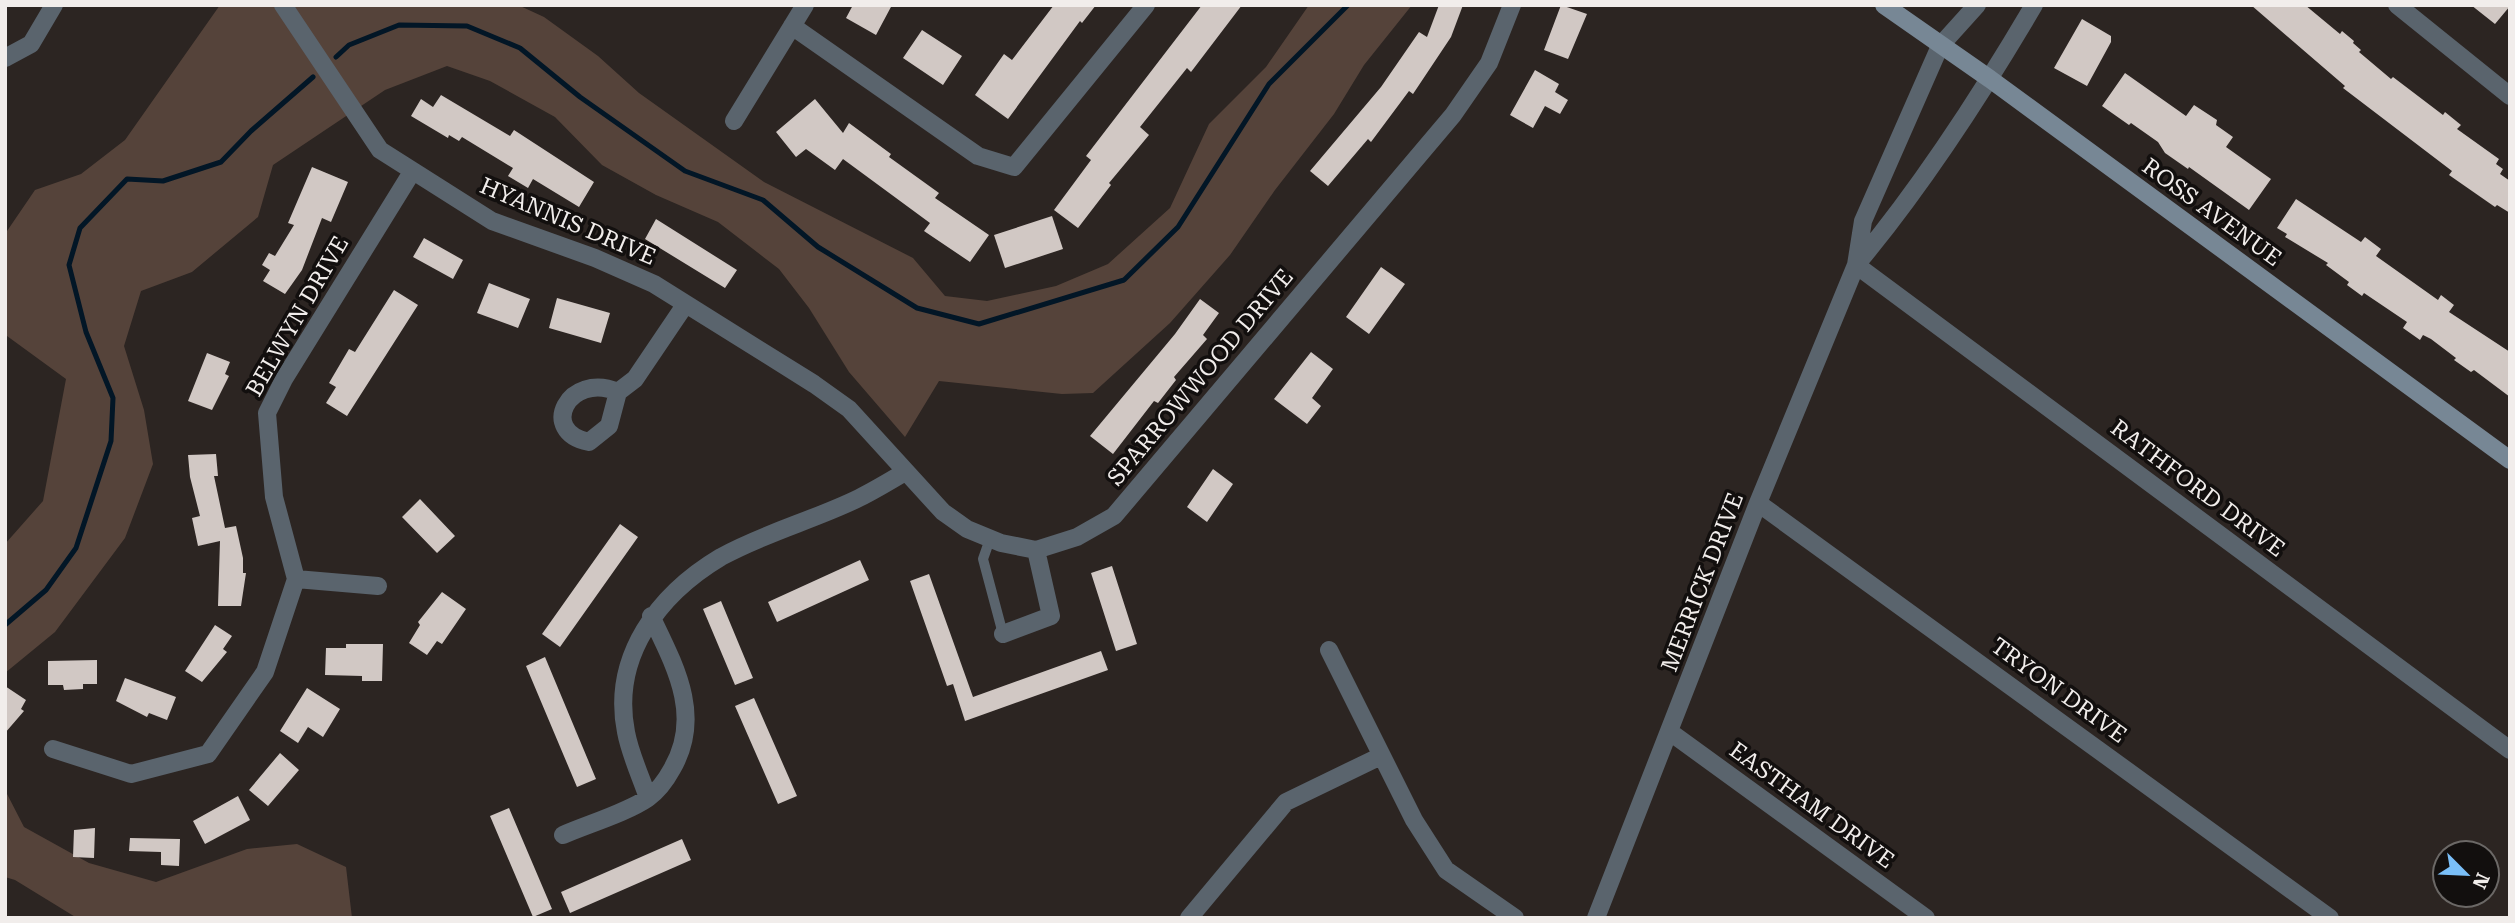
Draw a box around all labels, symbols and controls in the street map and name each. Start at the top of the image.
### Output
street label: ROSS AVENUE [2137,153,2287,272]
street label: HYANNIS DRIVE [476,172,660,271]
street label: BELWYN DRIVE [241,231,354,401]
street label: SPARROWWOOD DRIVE [1102,264,1299,491]
street label: RATHFORD DRIVE [2105,414,2290,563]
street label: MERRICK DRIVE [1656,489,1749,675]
street label: TRYON DRIVE [1986,632,2132,749]
street label: EASTHAM DRIVE [1724,737,1899,874]
north arrow [2431,839,2501,909]
text: N [2467,869,2495,892]

